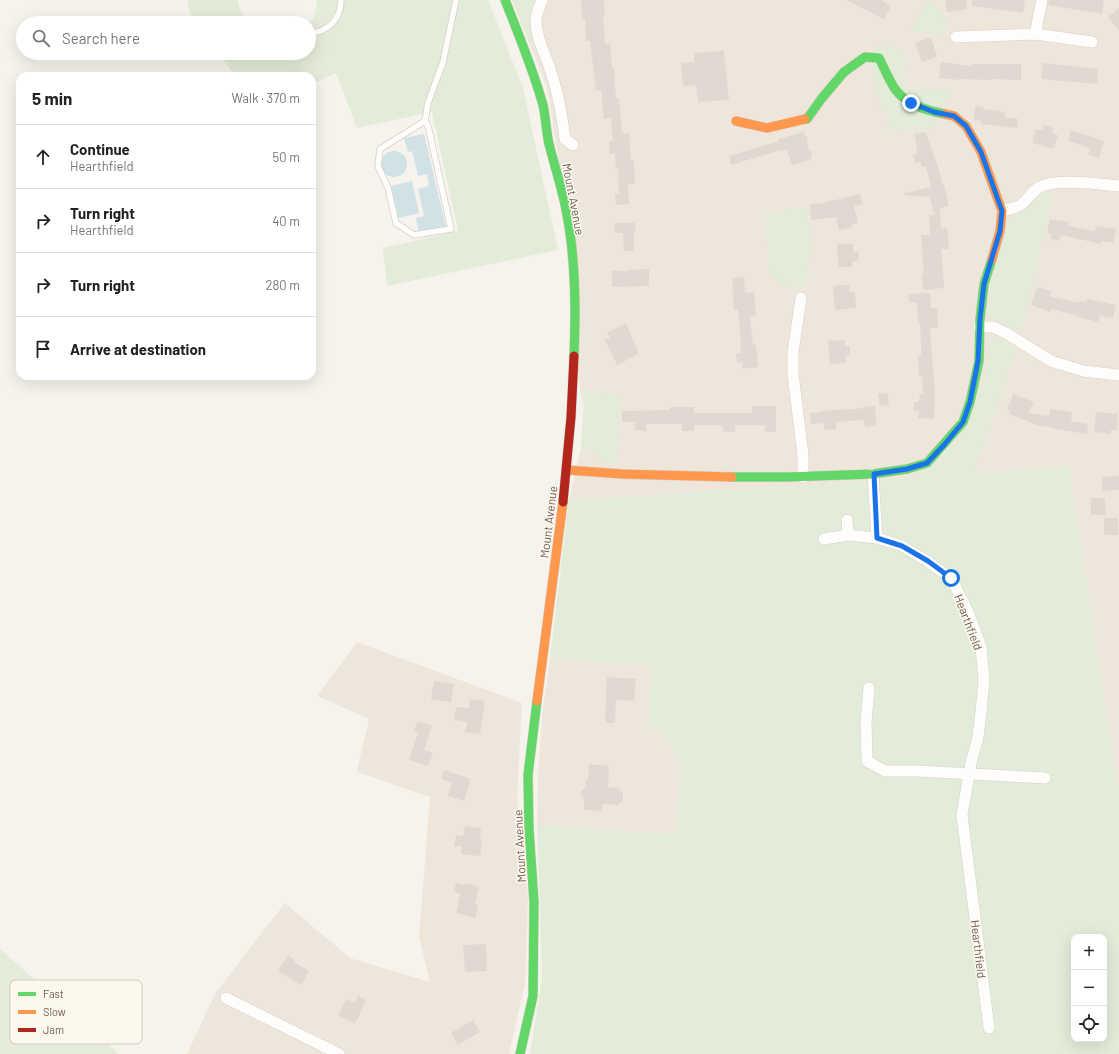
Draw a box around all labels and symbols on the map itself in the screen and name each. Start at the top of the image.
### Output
route end [902,94,920,112]
street label: Mount Avenue [560,162,588,236]
street label: Mount Avenue [537,485,559,559]
route start [942,569,960,587]
street label: Hearthfield [952,592,986,652]
street label: Mount Avenue [510,809,528,883]
street label: Hearthfield [968,919,990,979]
legend [10,980,142,1044]
text: Fast [43,987,64,1000]
text: Slow [43,1005,66,1018]
text: Jam [43,1023,64,1036]

